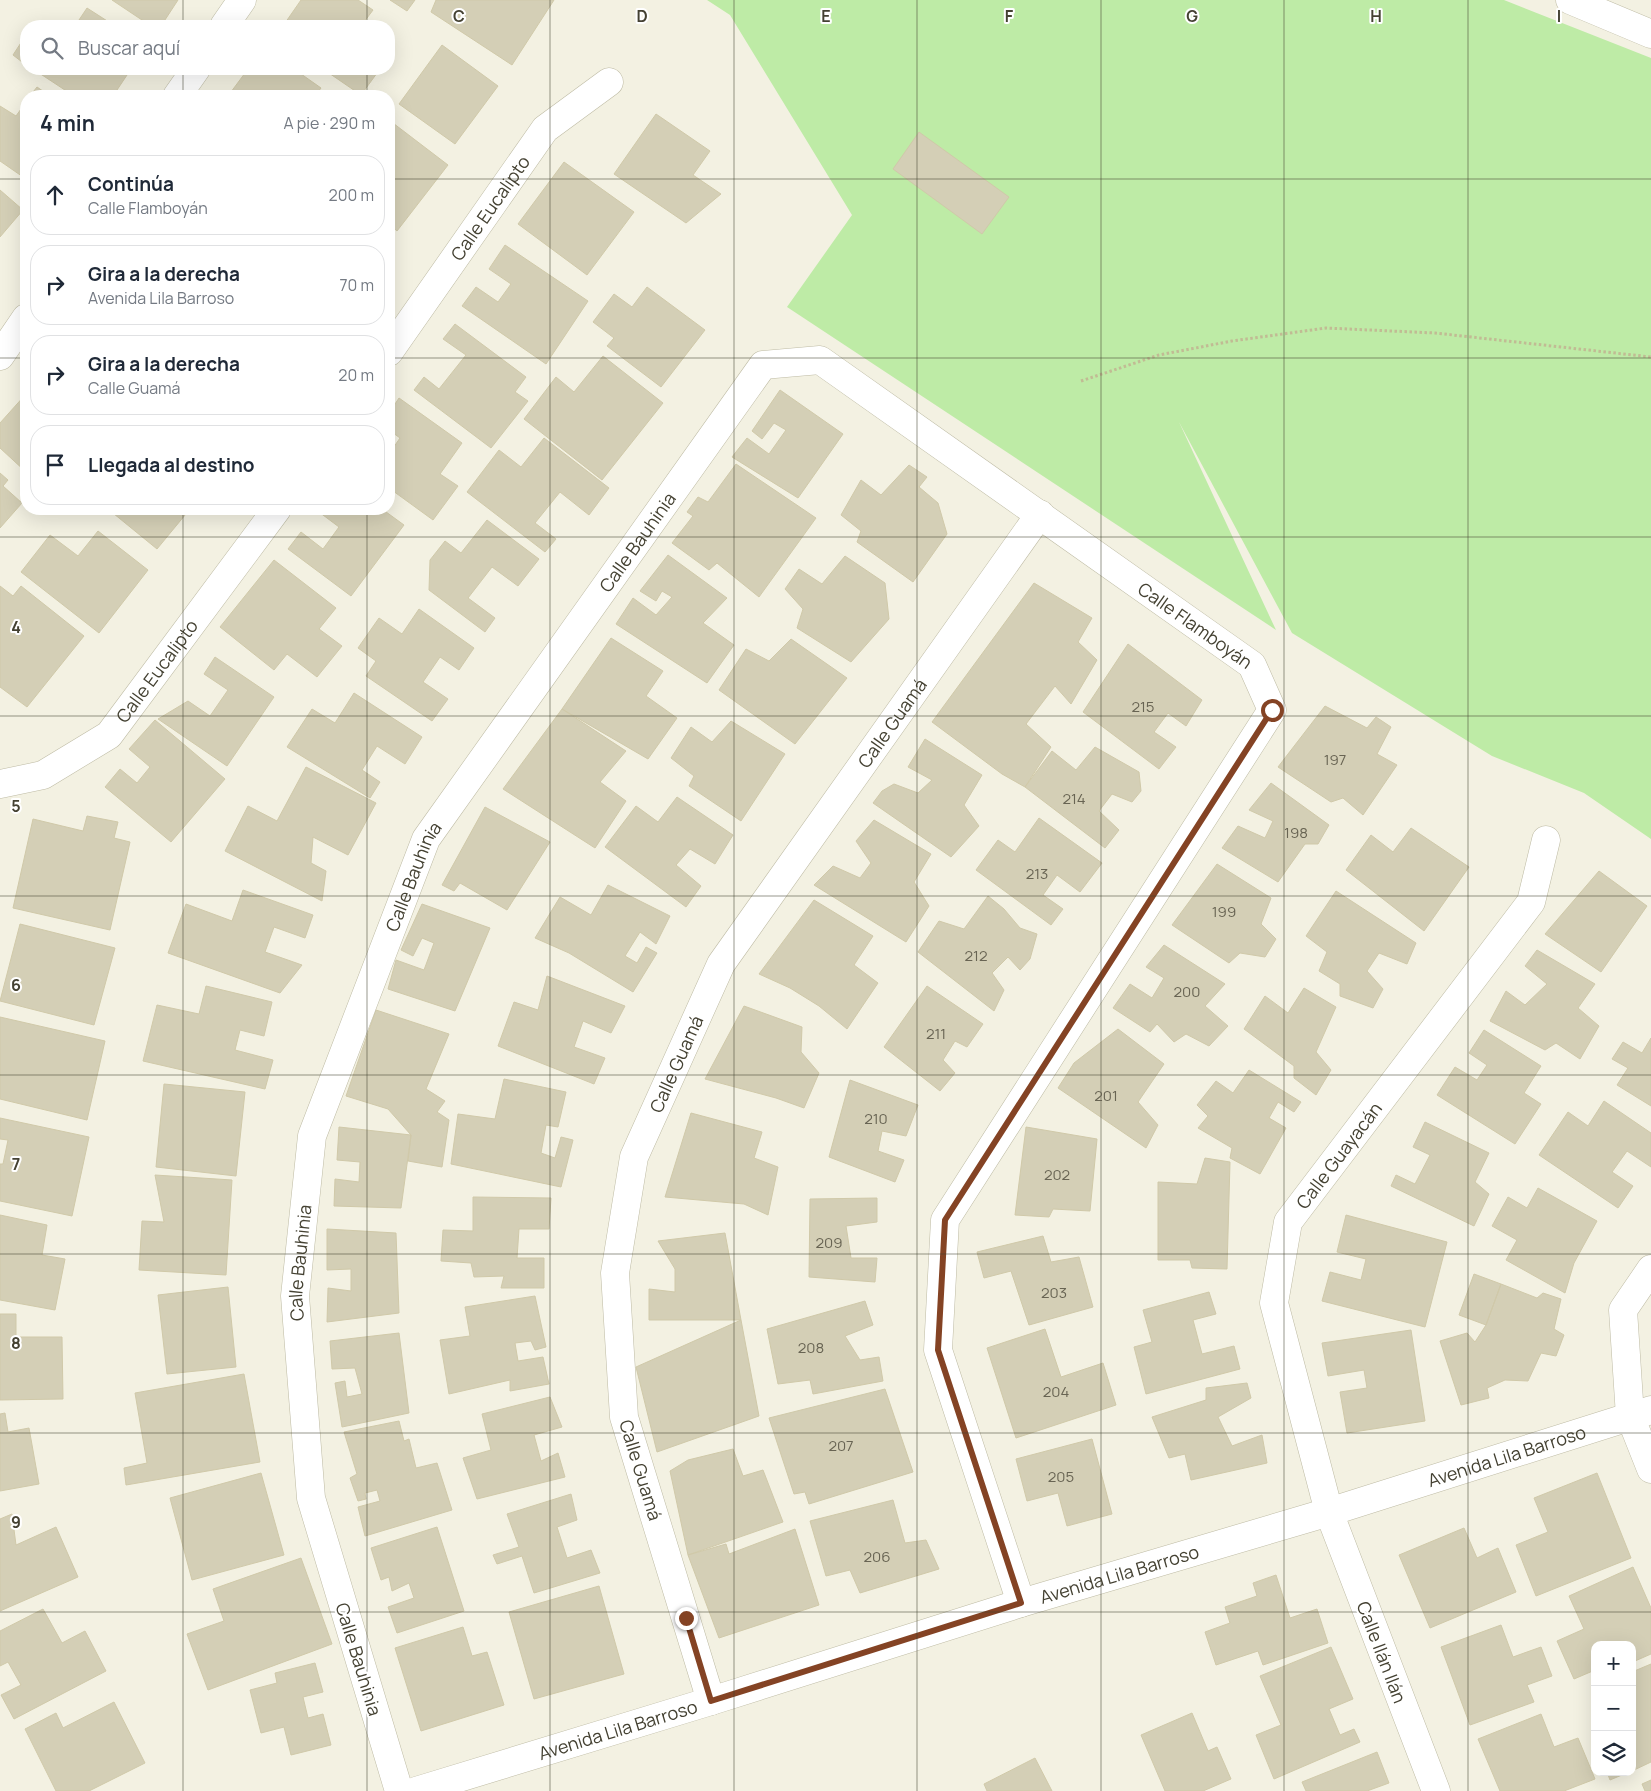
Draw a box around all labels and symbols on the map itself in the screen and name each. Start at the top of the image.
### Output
text: C [453,5,465,27]
text: D [636,5,648,27]
text: E [821,5,831,27]
text: F [1005,5,1014,27]
text: G [1186,5,1198,27]
text: H [1370,5,1382,27]
text: I [1557,5,1561,27]
street label: Calle Eucalipto [445,151,535,265]
street label: Calle Bauhinia [593,487,681,597]
street label: Calle Flamboyán [1133,576,1257,674]
street label: Calle Eucalipto [110,614,203,727]
text: 4 [11,616,21,638]
street label: Calle Guamá [852,674,932,772]
house number: 215 [1131,696,1155,717]
route start [1261,699,1284,722]
house number: 197 [1324,749,1346,770]
house number: 214 [1062,788,1086,809]
text: 5 [11,795,21,817]
street label: Calle Bauhinia [380,817,447,935]
house number: 198 [1284,822,1308,843]
house number: 213 [1026,863,1048,884]
house number: 199 [1212,901,1236,922]
house number: 212 [965,945,987,966]
text: 6 [11,974,21,996]
house number: 200 [1174,981,1200,1002]
street label: Calle Guamá [644,1011,708,1116]
house number: 211 [926,1023,946,1044]
house number: 201 [1094,1085,1118,1106]
street label: Calle Guayacán [1290,1097,1387,1213]
house number: 210 [864,1108,888,1129]
text: 7 [12,1153,20,1175]
house number: 202 [1044,1164,1070,1185]
street label: Calle Bauhinia [283,1203,317,1322]
house number: 209 [815,1232,843,1253]
house number: 203 [1041,1282,1067,1303]
text: 8 [11,1332,21,1354]
house number: 208 [798,1337,824,1358]
house number: 204 [1043,1381,1069,1402]
street label: Calle Guamá [614,1417,668,1523]
street label: Avenida Lila Barroso [1424,1419,1589,1492]
house number: 207 [828,1435,854,1456]
house number: 205 [1048,1466,1074,1487]
text: 9 [11,1511,21,1533]
street label: Avenida Lila Barroso [1037,1539,1202,1609]
house number: 206 [863,1546,891,1567]
street label: Calle Ilán Ilán [1352,1598,1412,1706]
street label: Calle Bauhinia [330,1600,388,1718]
route end [675,1607,698,1630]
street label: Avenida Lila Barroso [536,1694,700,1765]

